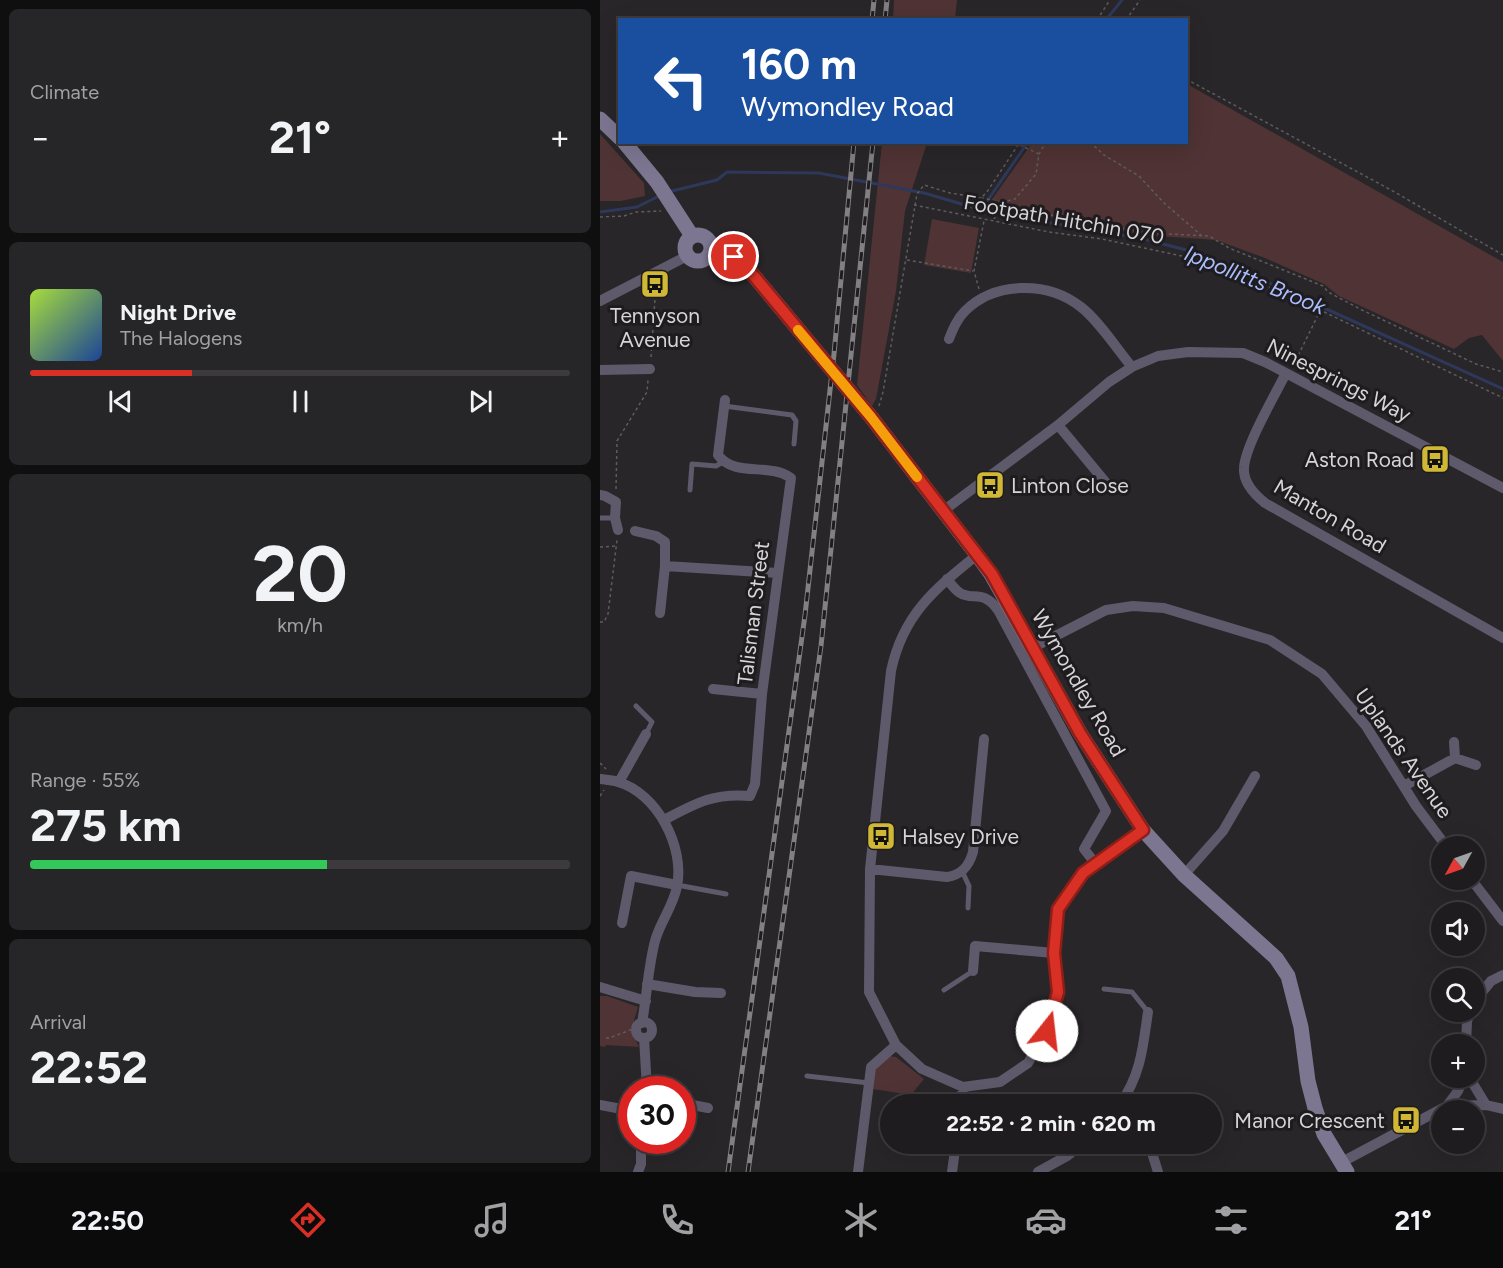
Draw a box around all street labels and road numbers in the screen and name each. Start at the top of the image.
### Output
street label: Footpath Hitchin 070 [962,189,1166,249]
street label: Ninesprings Way [1263,333,1415,427]
street label: Manton Road [1269,474,1391,558]
street label: Talisman Street [732,540,774,686]
street label: Wymondley Road [1027,605,1131,761]
street label: Uplands Avenue [1350,683,1458,823]

